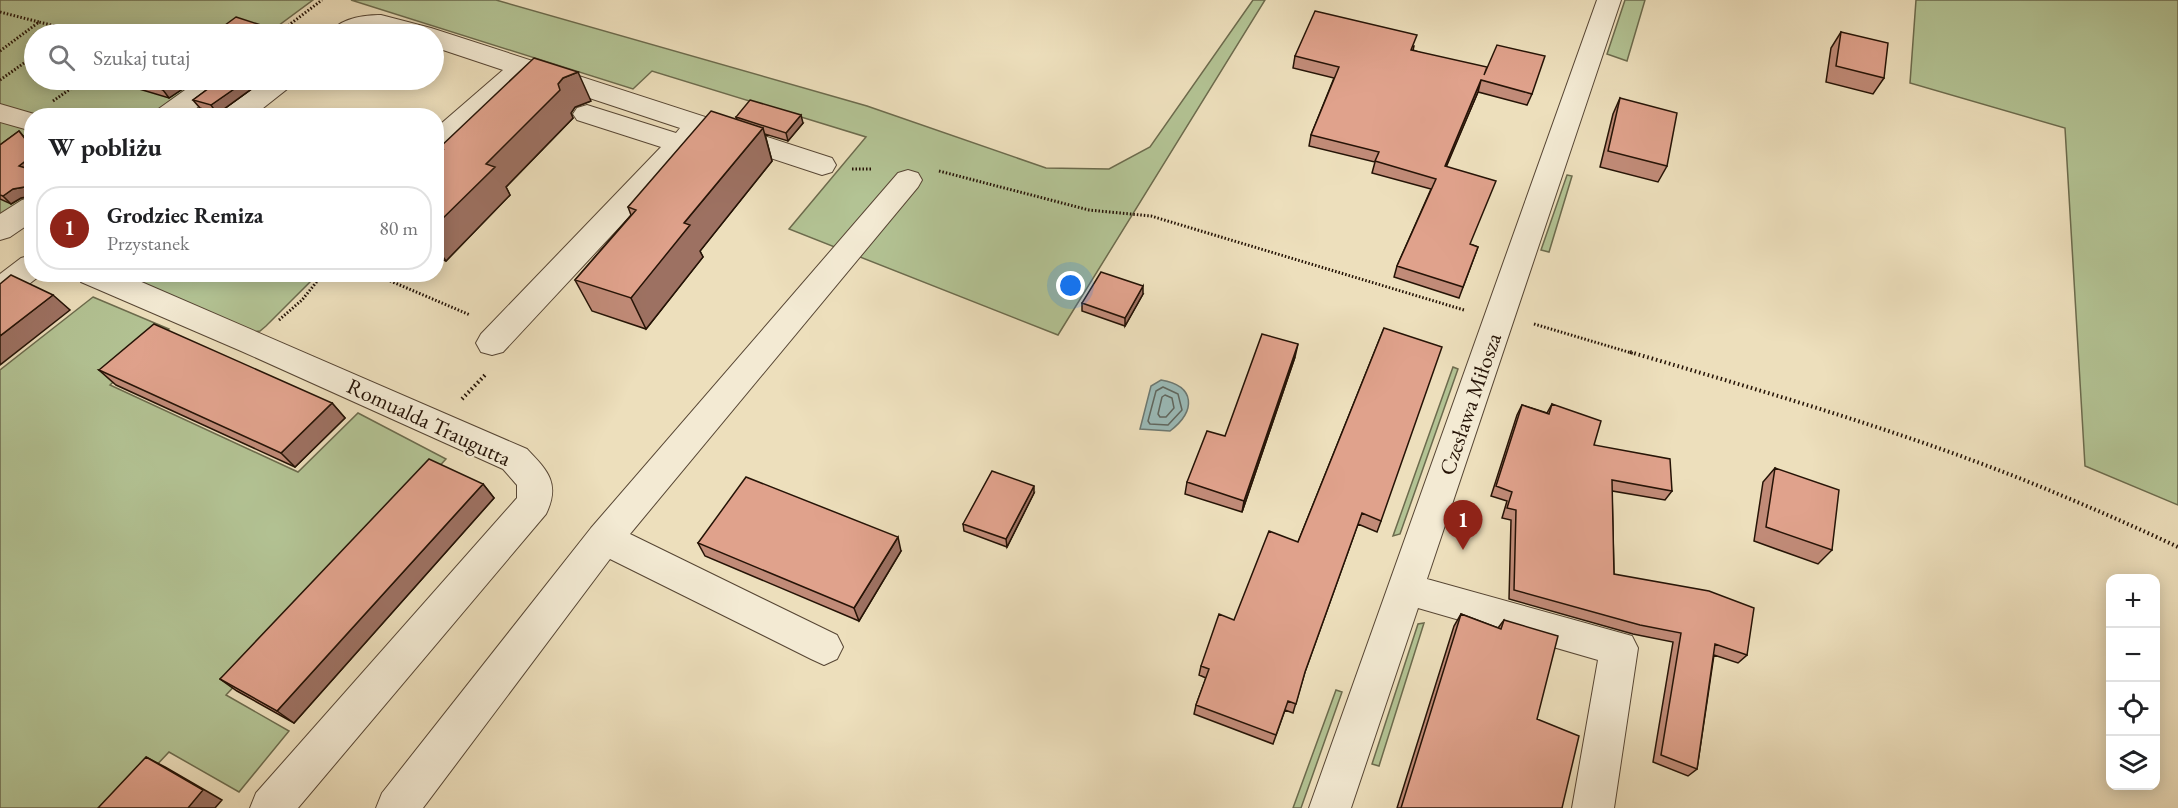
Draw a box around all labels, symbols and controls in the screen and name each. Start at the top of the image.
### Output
search box [24,24,444,90]
icon: search [45,41,78,74]
text: Szukaj tutaj [93,43,190,72]
text: W pobliżu [48,130,162,164]
text: Grodziec Remiza [107,201,264,230]
text: 1 [64,215,75,241]
text: 80 m [379,215,418,241]
text: Przystanek [107,230,189,256]
your location [1056,271,1085,300]
street label: Czesława Miłosza [1432,329,1508,479]
street label: Romualda Traugutta [342,371,516,473]
pin: 1 [1444,500,1482,550]
map controls [2106,574,2160,790]
button: + [2106,574,2160,628]
button: − [2106,628,2160,682]
button: locate [2106,682,2160,736]
button: layers [2106,736,2160,790]

